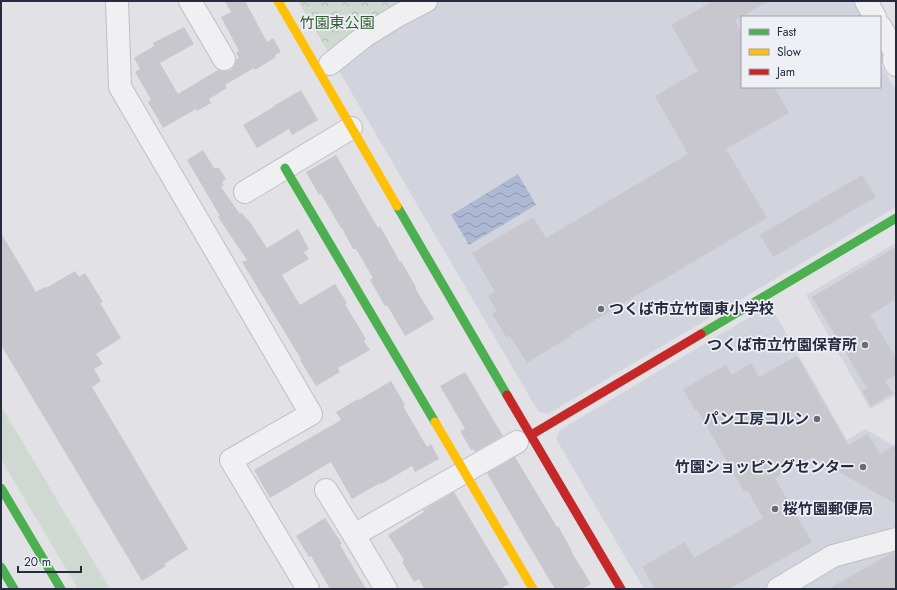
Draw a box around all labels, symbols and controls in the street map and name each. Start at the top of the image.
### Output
park label: 竹園東公園 [299,12,375,34]
legend [741,16,881,88]
text: Fast [777,23,796,41]
text: Slow [777,43,802,61]
text: Jam [775,63,795,81]
place label: つくば市立竹園東小学校 [609,298,774,320]
marker: つくば市立竹園東小学校 [596,304,606,314]
place label: つくば市立竹園保育所 [707,334,857,356]
marker: つくば市立竹園保育所 [860,340,870,350]
place label: パン工房コルン [704,408,809,430]
marker: パン工房コルン [812,414,822,424]
place label: 竹園ショッピングセンター [675,456,855,478]
marker: 竹園ショッピングセンター [858,462,868,472]
place label: 桜竹園郵便局 [783,498,873,520]
marker: 桜竹園郵便局 [770,504,780,514]
scale bar [18,548,81,574]
text: 20 m [24,553,51,571]

